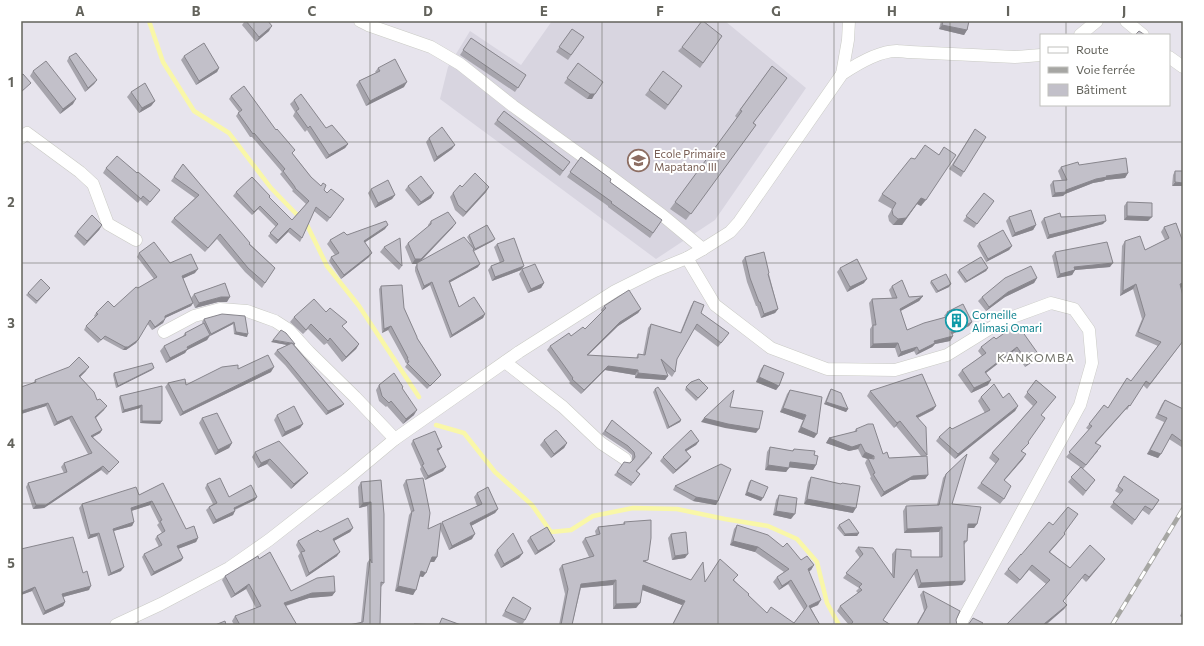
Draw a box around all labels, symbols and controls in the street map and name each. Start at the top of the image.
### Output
text: A [75,3,85,19]
text: B [192,3,201,19]
text: C [308,3,317,19]
text: D [423,3,433,19]
text: E [540,3,548,19]
text: F [656,3,664,19]
text: G [771,3,781,19]
text: H [887,3,897,19]
text: I [1006,3,1010,19]
text: J [1122,3,1126,19]
legend [1040,34,1170,106]
text: Route [1076,42,1109,56]
text: Voie ferrée [1076,62,1135,76]
text: 1 [8,74,14,90]
text: Bâtiment [1076,82,1127,96]
school or university icon: Ecole Primaire Mapatano III [626,147,652,173]
place label: Ecole Primaire Mapatano III [654,147,726,173]
text: 2 [7,194,15,210]
building icon: Corneille Alimasi Omari [944,308,970,334]
place label: Corneille Alimasi Omari [972,308,1042,334]
text: 3 [7,315,15,331]
district label: KANKOMBA [997,350,1075,364]
text: 4 [7,435,15,451]
text: 5 [7,555,15,571]

